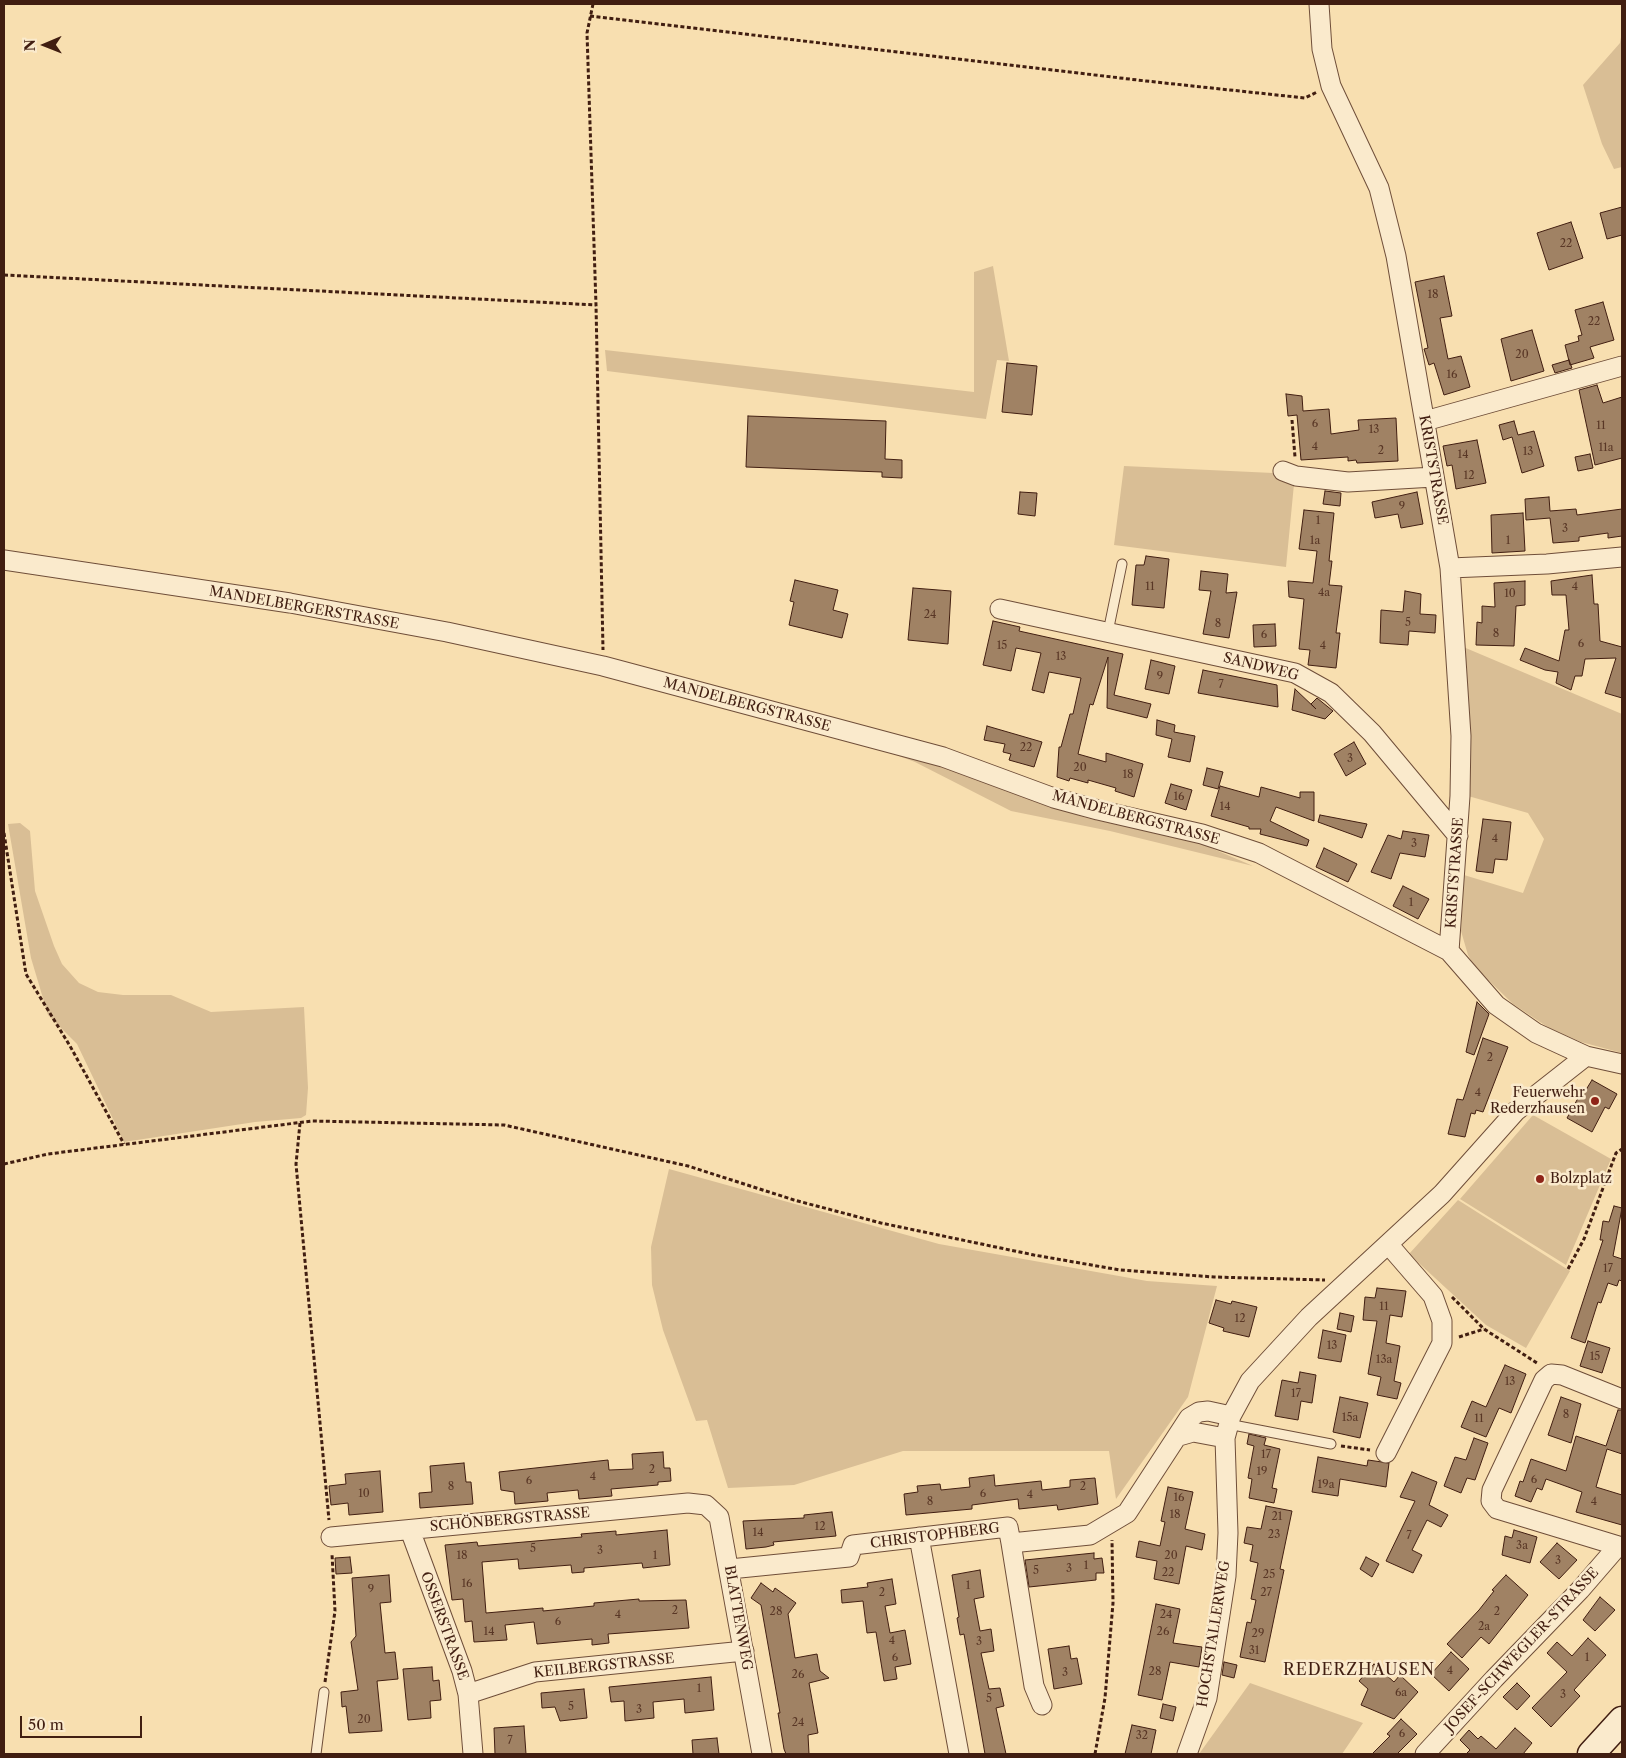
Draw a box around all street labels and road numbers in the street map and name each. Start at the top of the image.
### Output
street label: KRISTSTRASSE [1415,414,1451,526]
street label: MANDELBERGERSTRASSE [208,583,400,633]
street label: SANDWEG [1222,650,1300,684]
street label: MANDELBERGSTRASSE [661,675,833,735]
street label: MANDELBERGSTRASSE [1050,788,1222,848]
street label: KRISTSTRASSE [1443,817,1467,929]
street label: SCHÖNBERGSTRASSE [429,1505,591,1535]
street label: CHRISTOPHBERG [869,1520,1001,1552]
street label: HOCHSTALLERWEG [1194,1559,1234,1709]
street label: BLATTENWEG [720,1564,756,1672]
street label: JOSEF-SCHWEGLER-STRASSE [1441,1564,1603,1736]
street label: OSSERSTRASSE [417,1569,471,1683]
street label: KEILBERGSTRASSE [533,1650,675,1682]

